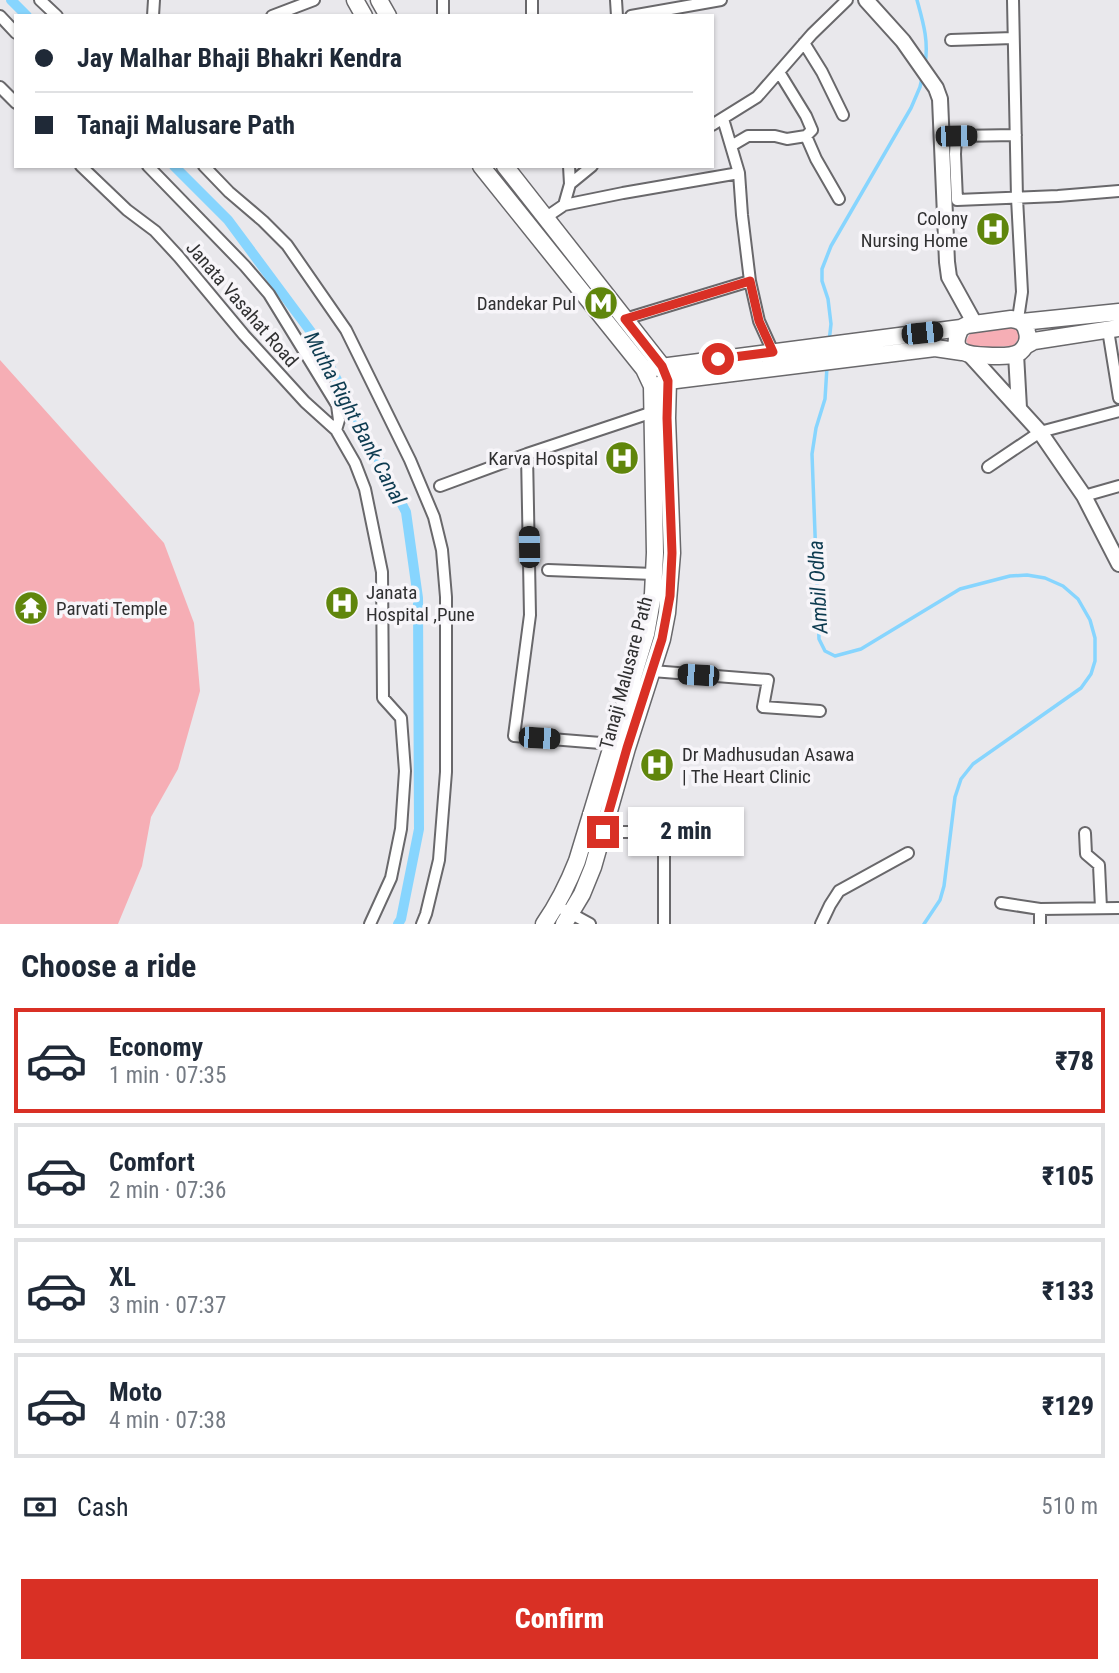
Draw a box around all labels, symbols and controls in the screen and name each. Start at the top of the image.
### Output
text: Jay Malhar Bhaji Bhakri Kendra [77,43,402,73]
text: Tanaji Malusare Path [77,110,295,140]
car [935,125,978,147]
place label: Colony Nursing Home [861,207,968,252]
hospital icon: Colony Nursing Home [974,210,1012,248]
street label: Janata Vasahat Road [181,236,303,372]
metro station icon: Dandekar Pul [582,284,620,322]
place label: Dandekar Pul [477,292,576,315]
car [901,320,944,346]
water label: Mutha Right Bank Canal [299,328,411,509]
route start [702,343,734,375]
hospital icon: Karva Hospital [603,439,641,477]
place label: Karva Hospital [488,447,598,470]
car [519,526,540,568]
water label: Ambil Odha [804,540,832,635]
place label: Janata Hospital ,Pune [366,581,475,626]
hospital icon: Janata Hospital ,Pune [323,584,361,622]
temple icon: Parvati Temple [12,589,50,627]
street label: Tanaji Malusare Path [595,594,657,752]
place label: Parvati Temple [56,597,167,620]
car [677,663,720,687]
car [518,726,561,750]
place label: Dr Madhusudan Asawa | The Heart Clinic [682,743,854,788]
hospital icon: Dr Madhusudan Asawa | The Heart Clinic [638,746,676,784]
callout: 2 min [628,808,743,856]
route end [587,816,619,848]
text: 2 min [660,818,712,845]
text: Choose a ride [21,947,196,985]
icon: car [25,1029,88,1092]
text: Economy [109,1032,203,1062]
text: ₹78 [1055,1046,1094,1076]
text: 1 min · 07:35 [109,1062,226,1089]
icon: car [25,1144,88,1207]
text: Comfort [109,1147,195,1177]
text: ₹105 [1042,1161,1094,1191]
text: 2 min · 07:36 [109,1177,226,1204]
icon: car [25,1259,88,1322]
text: XL [109,1262,136,1292]
text: ₹133 [1042,1276,1094,1306]
text: 3 min · 07:37 [109,1292,226,1319]
icon: car [25,1374,88,1437]
text: Moto [109,1377,162,1407]
text: ₹129 [1042,1391,1094,1421]
text: 4 min · 07:38 [109,1407,226,1434]
icon: cash [21,1488,59,1526]
text: Cash [77,1492,129,1522]
text: 510 m [1041,1493,1098,1520]
button: Confirm [21,1579,1098,1659]

